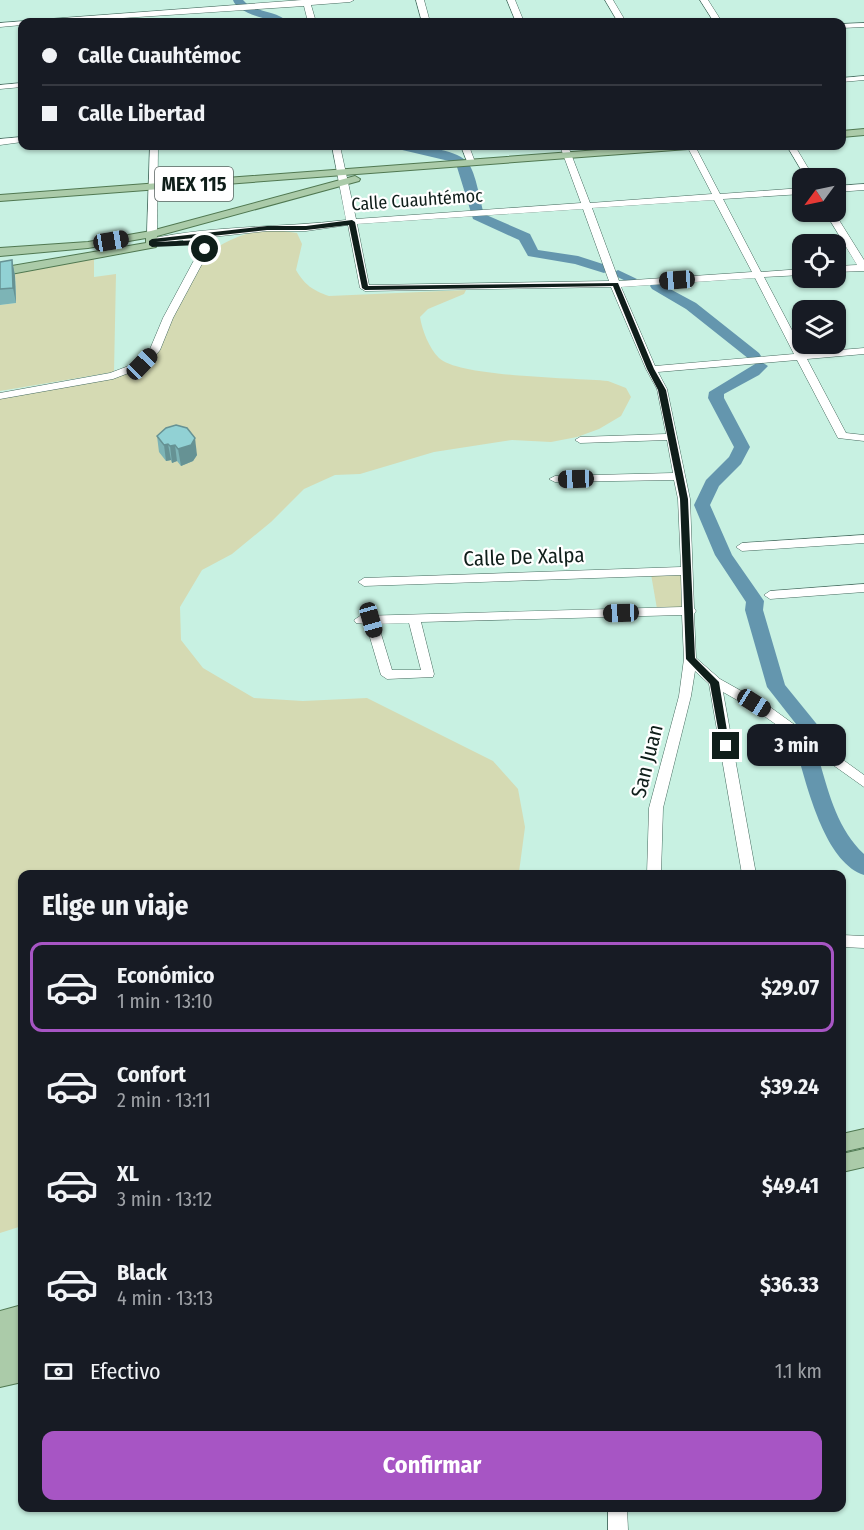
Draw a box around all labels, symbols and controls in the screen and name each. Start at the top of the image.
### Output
text: Calle Cuauhtémoc [78,42,241,69]
text: Calle Libertad [78,100,205,127]
road number: MEX 115 [155,167,233,201]
north arrow [792,168,846,222]
map controls [792,168,846,354]
street label: Calle Cuauhtémoc [351,184,484,216]
car [92,229,130,253]
button: locate [792,234,846,288]
route start [191,235,218,262]
car [658,270,696,290]
button: layers [792,300,846,354]
car [123,345,161,383]
car [558,469,594,489]
street label: Calle De Xalpa [463,542,585,572]
car [357,600,385,640]
car [603,603,639,623]
car [734,686,774,720]
street label: San Juan [625,722,669,800]
callout: 3 min [747,725,846,767]
route end [712,732,739,759]
text: 3 min [774,733,819,757]
text: Elige un viaje [42,890,188,922]
icon: car [45,960,99,1014]
text: Económico [117,962,215,989]
text: $29.07 [761,974,819,1001]
text: 1 min · 13:10 [117,989,213,1013]
icon: car [45,1059,99,1113]
text: Confort [117,1061,186,1088]
text: $39.24 [760,1073,819,1100]
text: 2 min · 13:11 [117,1088,211,1112]
icon: car [45,1158,99,1212]
text: XL [117,1160,139,1187]
text: $49.41 [762,1172,819,1199]
text: 3 min · 13:12 [117,1187,212,1211]
icon: car [45,1257,99,1311]
text: Black [117,1259,167,1286]
text: $36.33 [760,1271,819,1298]
text: 4 min · 13:13 [117,1286,213,1310]
icon: cash [42,1355,75,1388]
text: Efectivo [90,1358,161,1385]
text: 1.1 km [775,1359,822,1383]
button: Confirmar [42,1431,822,1500]

